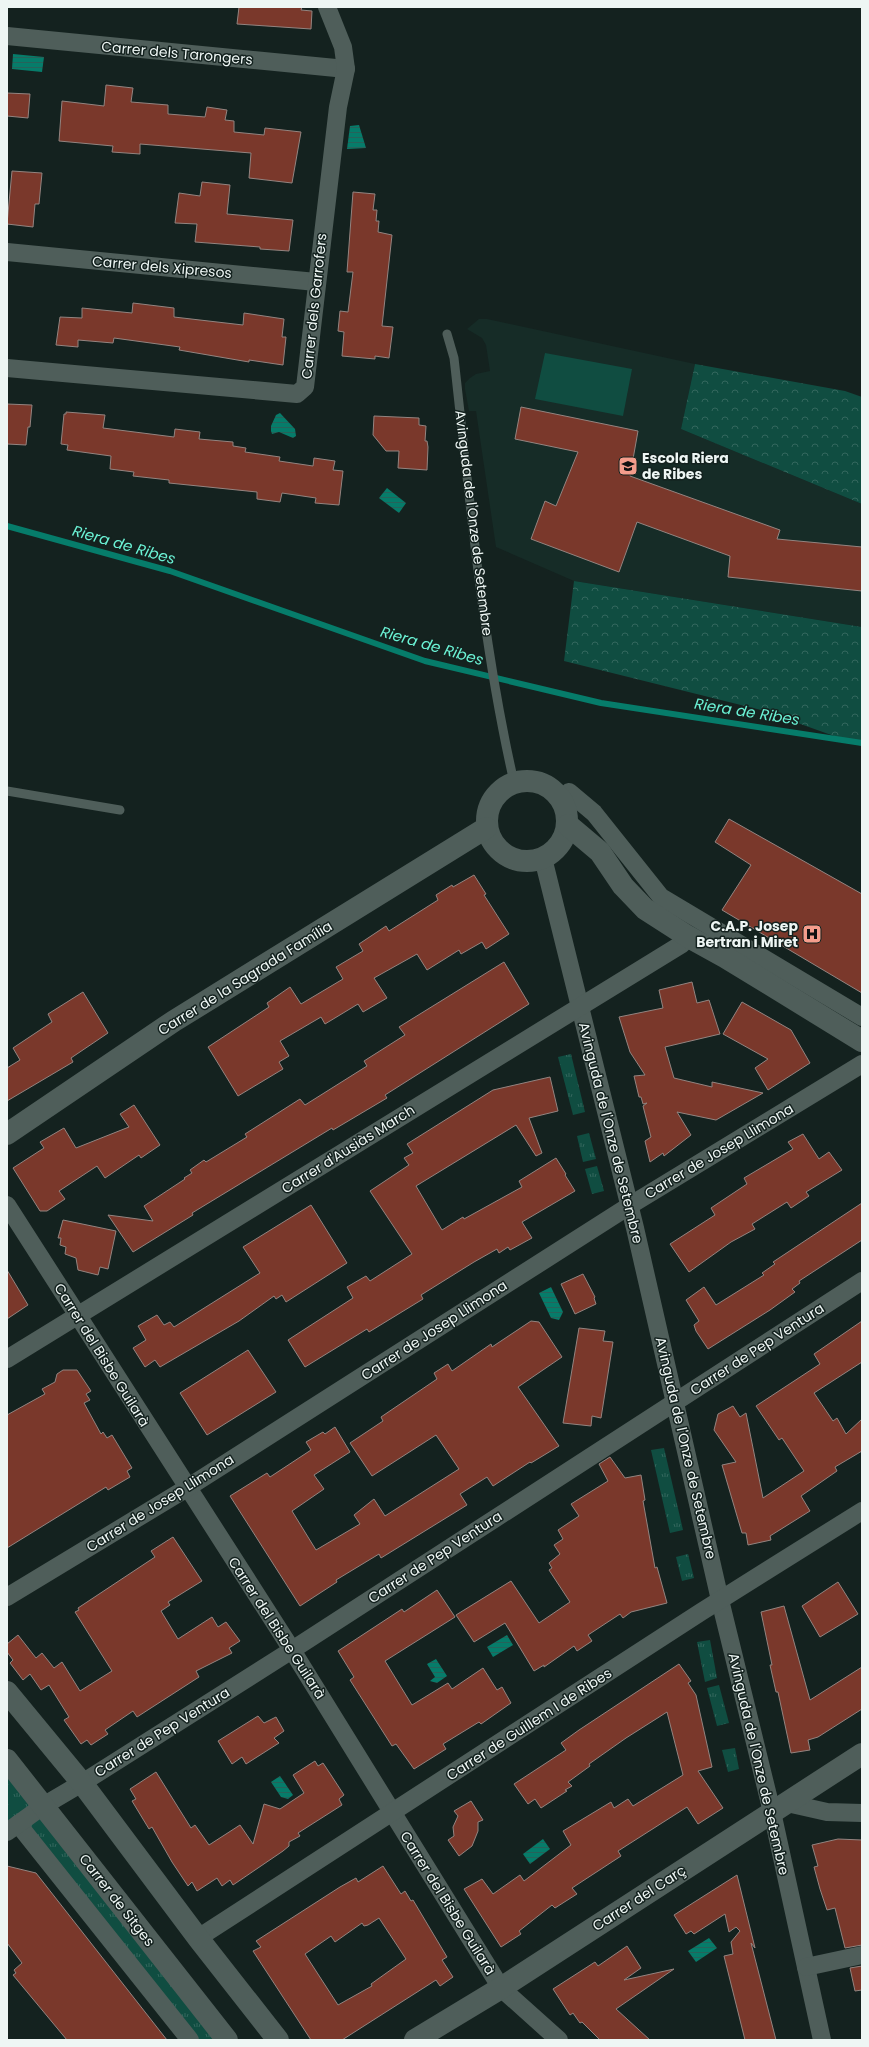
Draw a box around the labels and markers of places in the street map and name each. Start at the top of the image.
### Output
place label: Escola Riera de Ribes [642,448,729,484]
school or university icon: Escola Riera de Ribes [617,455,639,477]
place label: C.A.P. Josep Bertran i Miret [696,916,798,952]
hospital icon: C.A.P. Josep Bertran i Miret [801,923,823,945]

